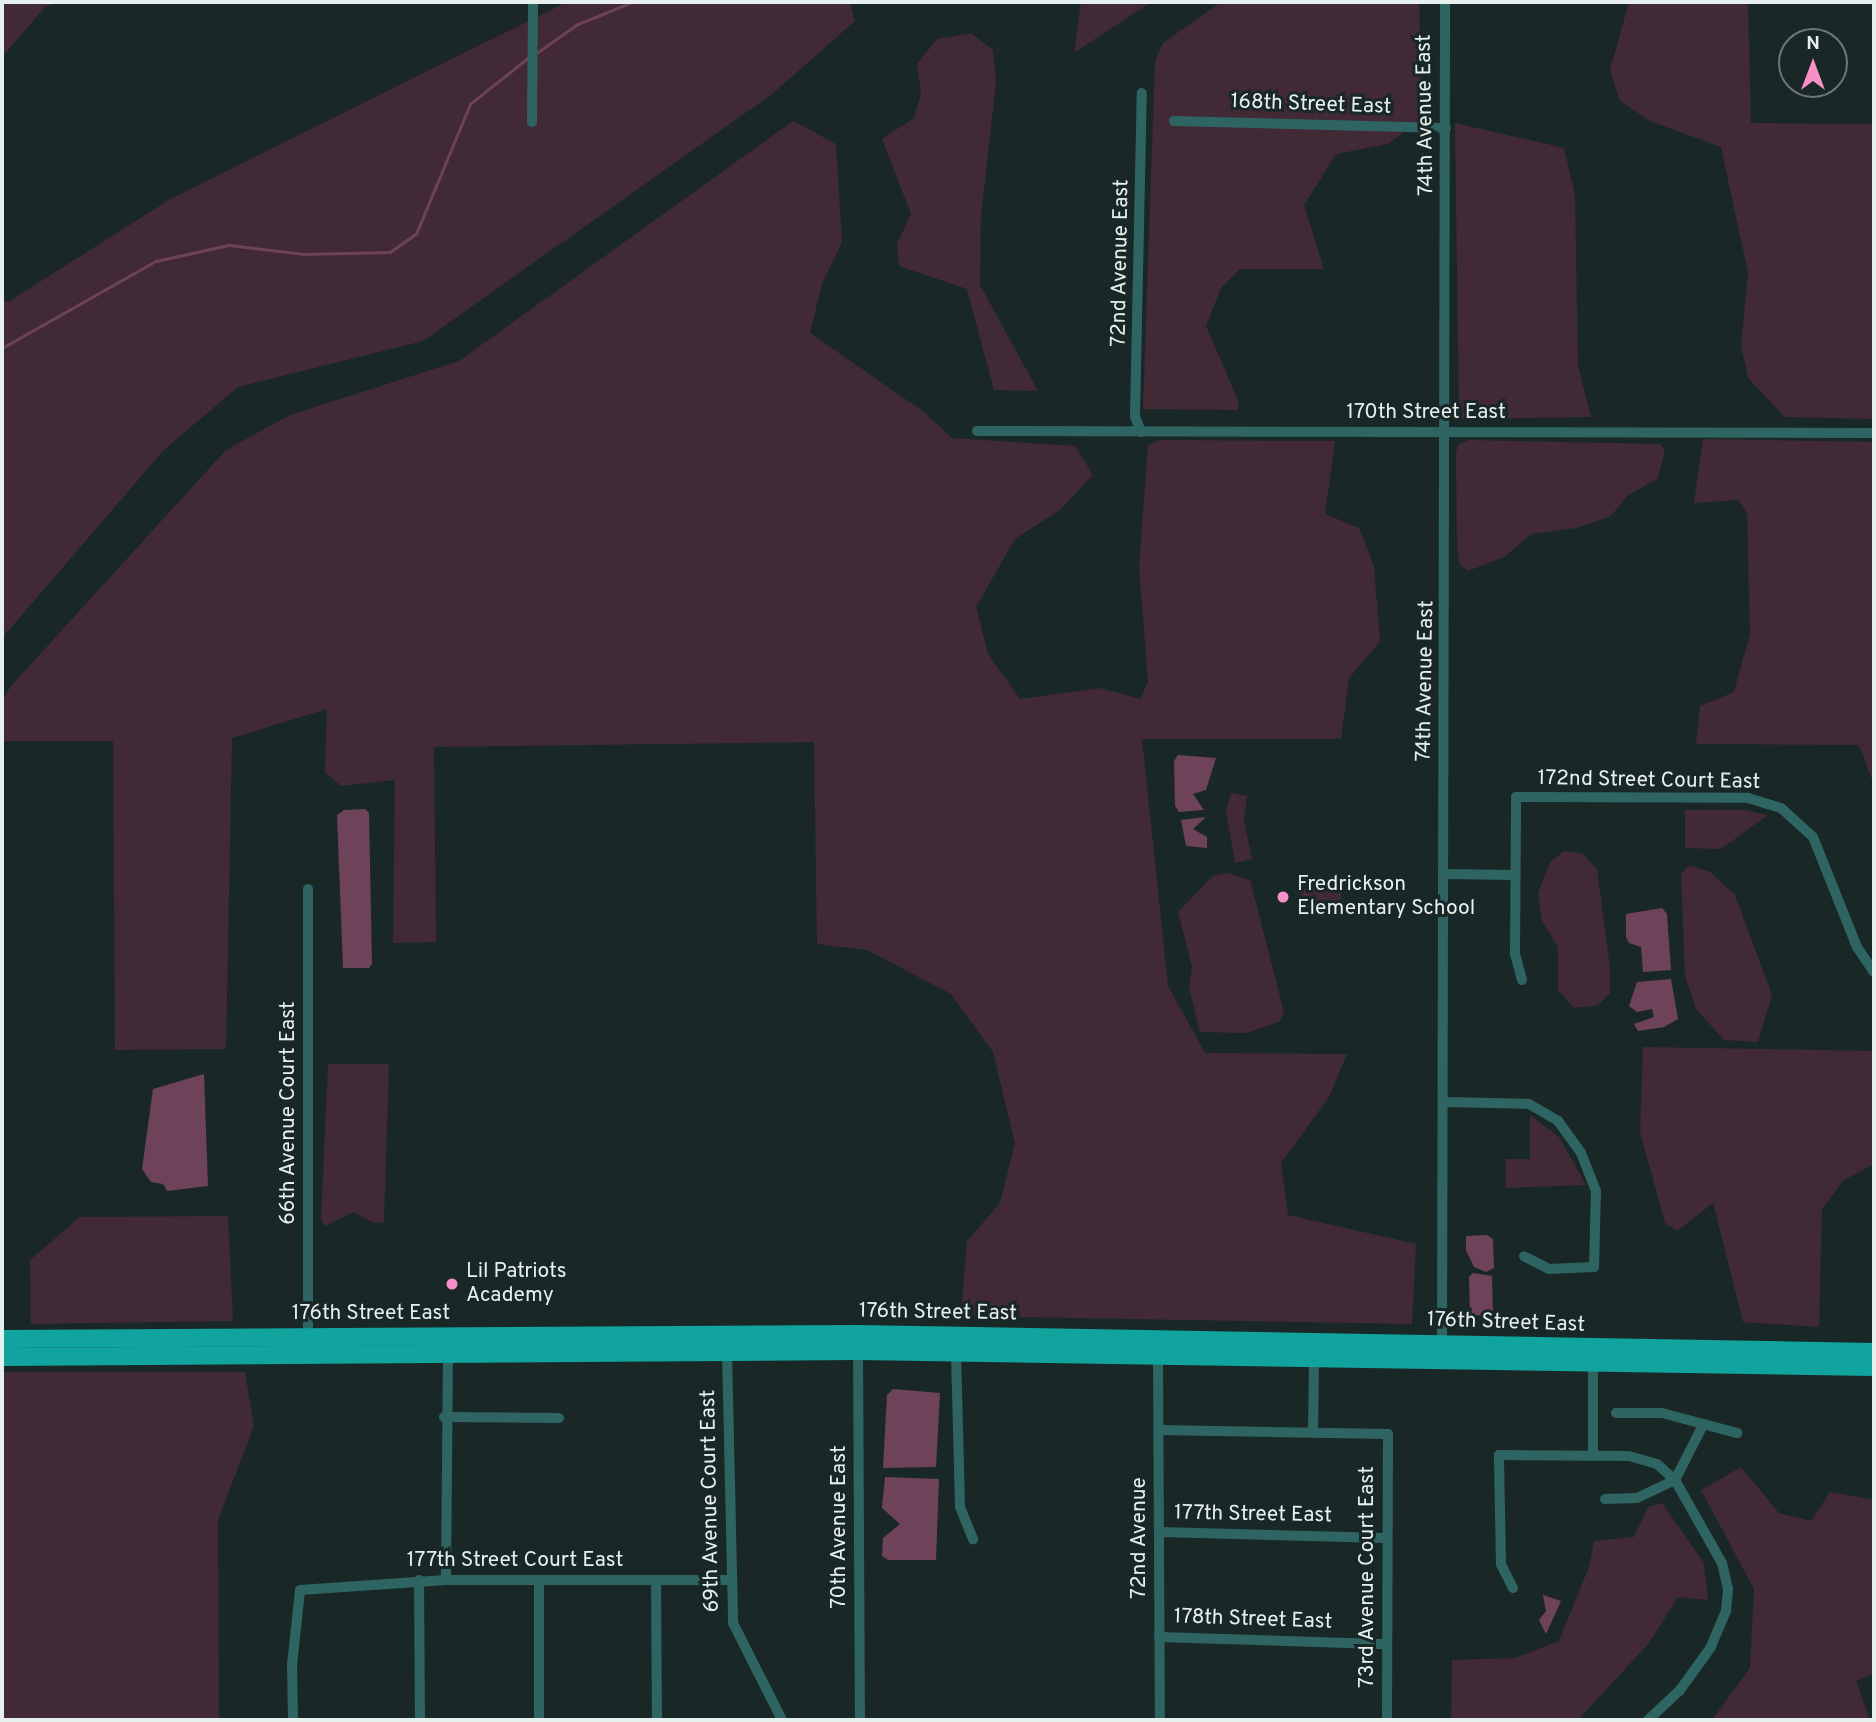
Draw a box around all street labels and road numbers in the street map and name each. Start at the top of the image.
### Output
street label: 74th Avenue East [1412,34,1440,196]
street label: 168th Street East [1230,90,1392,120]
street label: 72nd Avenue East [1107,178,1135,348]
street label: 170th Street East [1346,400,1506,426]
street label: 74th Avenue East [1412,600,1440,762]
street label: 172nd Street Court East [1537,766,1761,796]
street label: 66th Avenue Court East [276,1001,302,1225]
street label: 176th Street East [859,1299,1017,1327]
street label: 176th Street East [292,1301,450,1327]
street label: 176th Street East [1426,1308,1586,1338]
street label: 69th Avenue Court East [696,1389,726,1613]
street label: 70th Avenue East [827,1445,853,1609]
street label: 73rd Avenue Court East [1355,1466,1381,1688]
street label: 72nd Avenue [1127,1477,1153,1599]
street label: 177th Street East [1174,1501,1332,1529]
street label: 177th Street Court East [407,1548,623,1574]
street label: 178th Street East [1173,1605,1333,1635]

